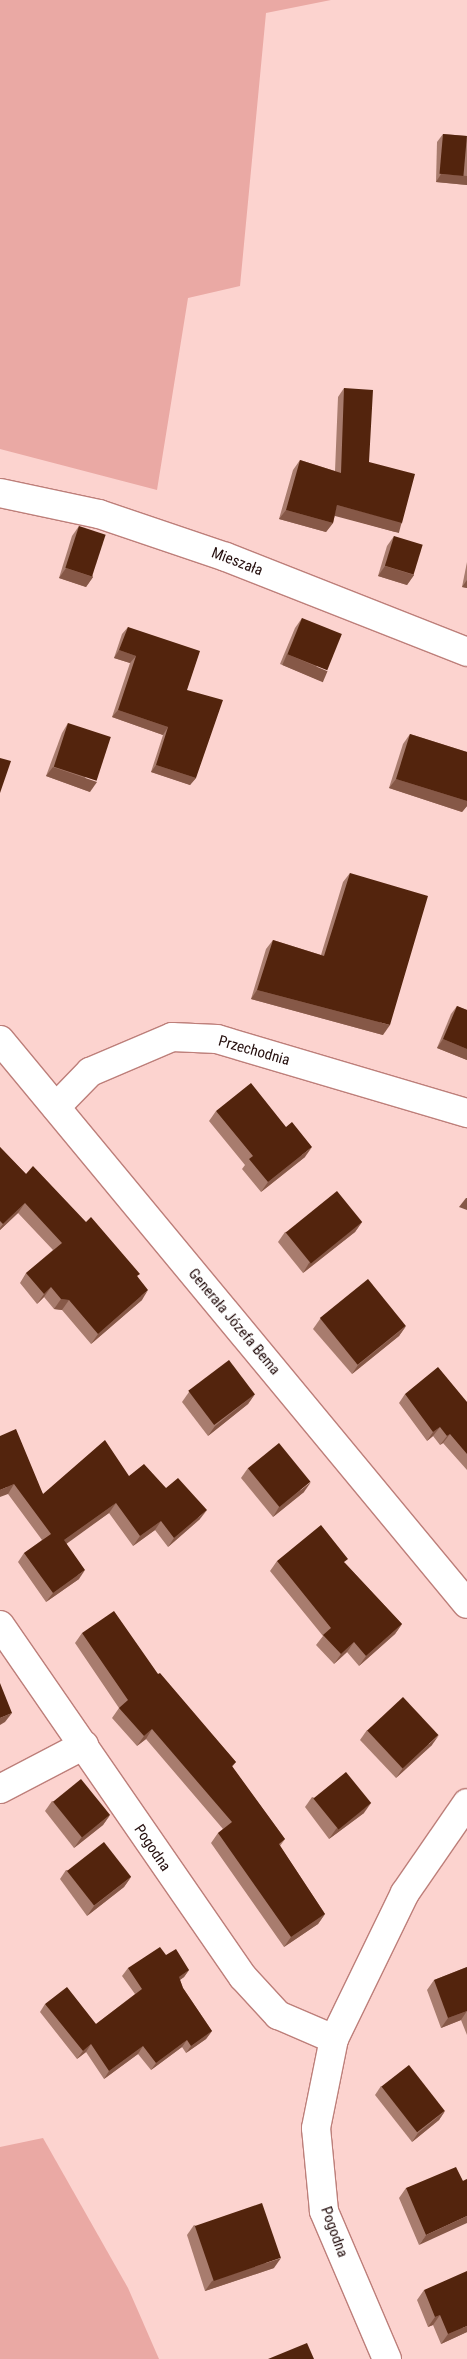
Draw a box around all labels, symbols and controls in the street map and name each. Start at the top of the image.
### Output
street label: Mieszała [209,544,265,580]
street label: Przechodnia [216,1032,292,1070]
street label: Generała Józefa Bema [184,1265,284,1379]
street label: Pogodna [130,1821,174,1875]
street label: Pogodna [317,2204,351,2260]

